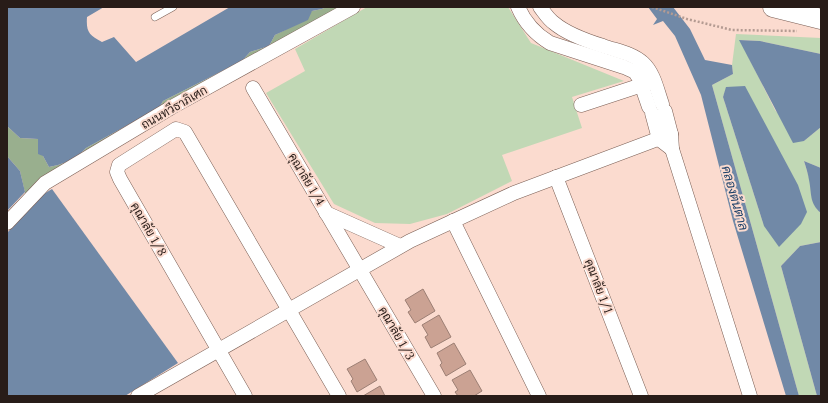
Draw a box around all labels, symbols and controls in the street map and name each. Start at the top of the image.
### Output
street label: ถนนทวีธาภิเศก [138,82,210,132]
street label: คุณาลัย 1/4 [284,150,329,209]
water label: คลองต้นตาล [718,164,752,232]
street label: คุณาลัย 1/8 [126,200,170,260]
street label: คุณาลัย 1/1 [580,257,616,316]
street label: คุณาลัย 1/3 [374,304,418,364]

